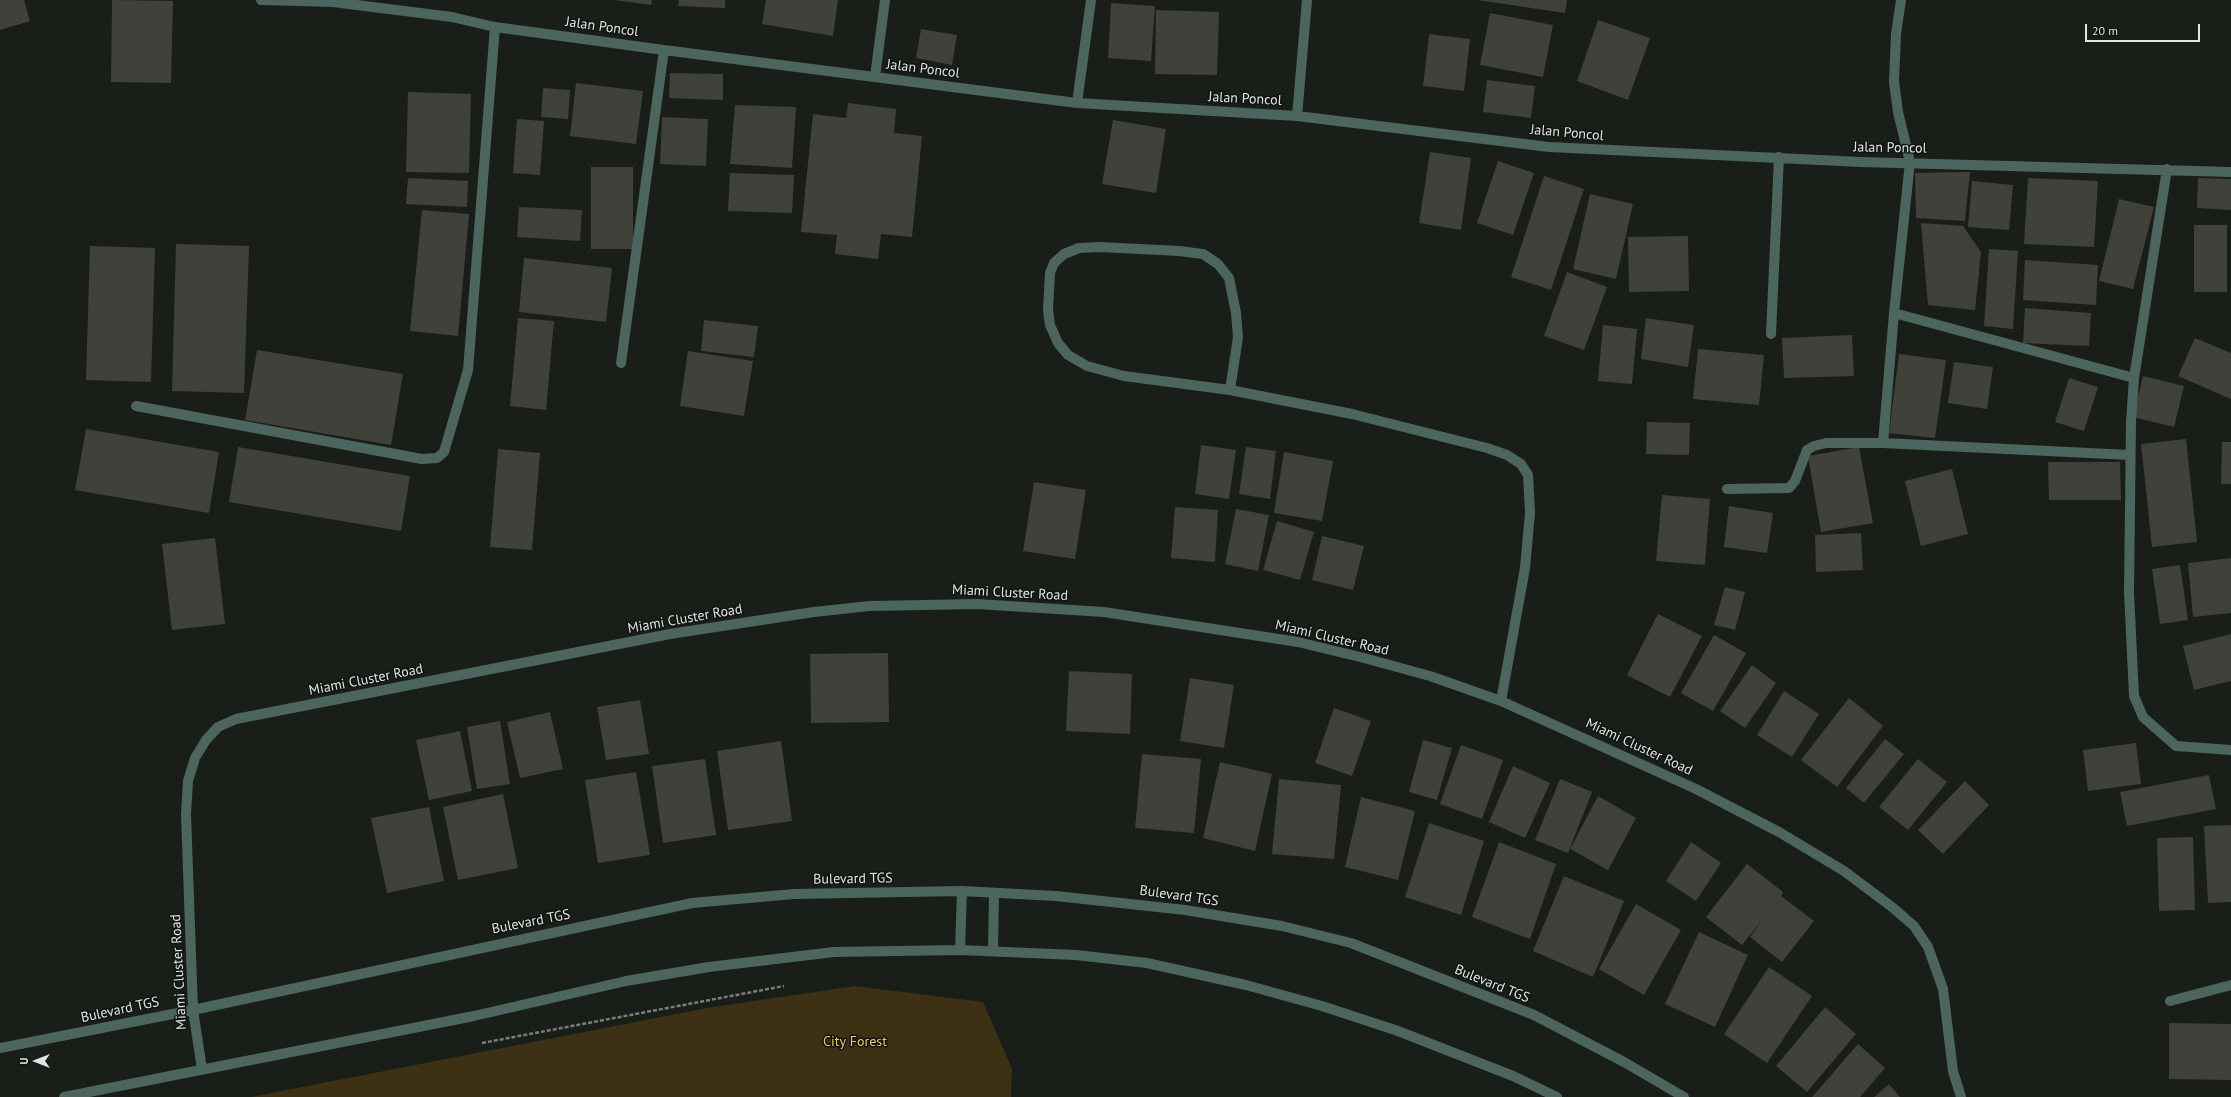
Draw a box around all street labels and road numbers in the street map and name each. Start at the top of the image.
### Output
street label: Jalan Poncol [564,14,640,40]
street label: Jalan Poncol [885,56,961,82]
street label: Jalan Poncol [1208,89,1282,109]
street label: Jalan Poncol [1530,121,1604,145]
street label: Jalan Poncol [1853,139,1927,157]
street label: Miami Cluster Road [952,582,1068,604]
street label: Miami Cluster Road [626,601,744,637]
street label: Miami Cluster Road [1274,617,1390,659]
street label: Miami Cluster Road [307,661,425,699]
street label: Miami Cluster Road [1583,715,1695,779]
street label: Bulevard TGS [813,870,893,888]
street label: Bulevard TGS [1138,882,1220,910]
street label: Bulevard TGS [490,906,572,938]
street label: Miami Cluster Road [168,914,190,1030]
street label: Bulevard TGS [1452,961,1532,1007]
street label: Bulevard TGS [79,994,161,1026]

